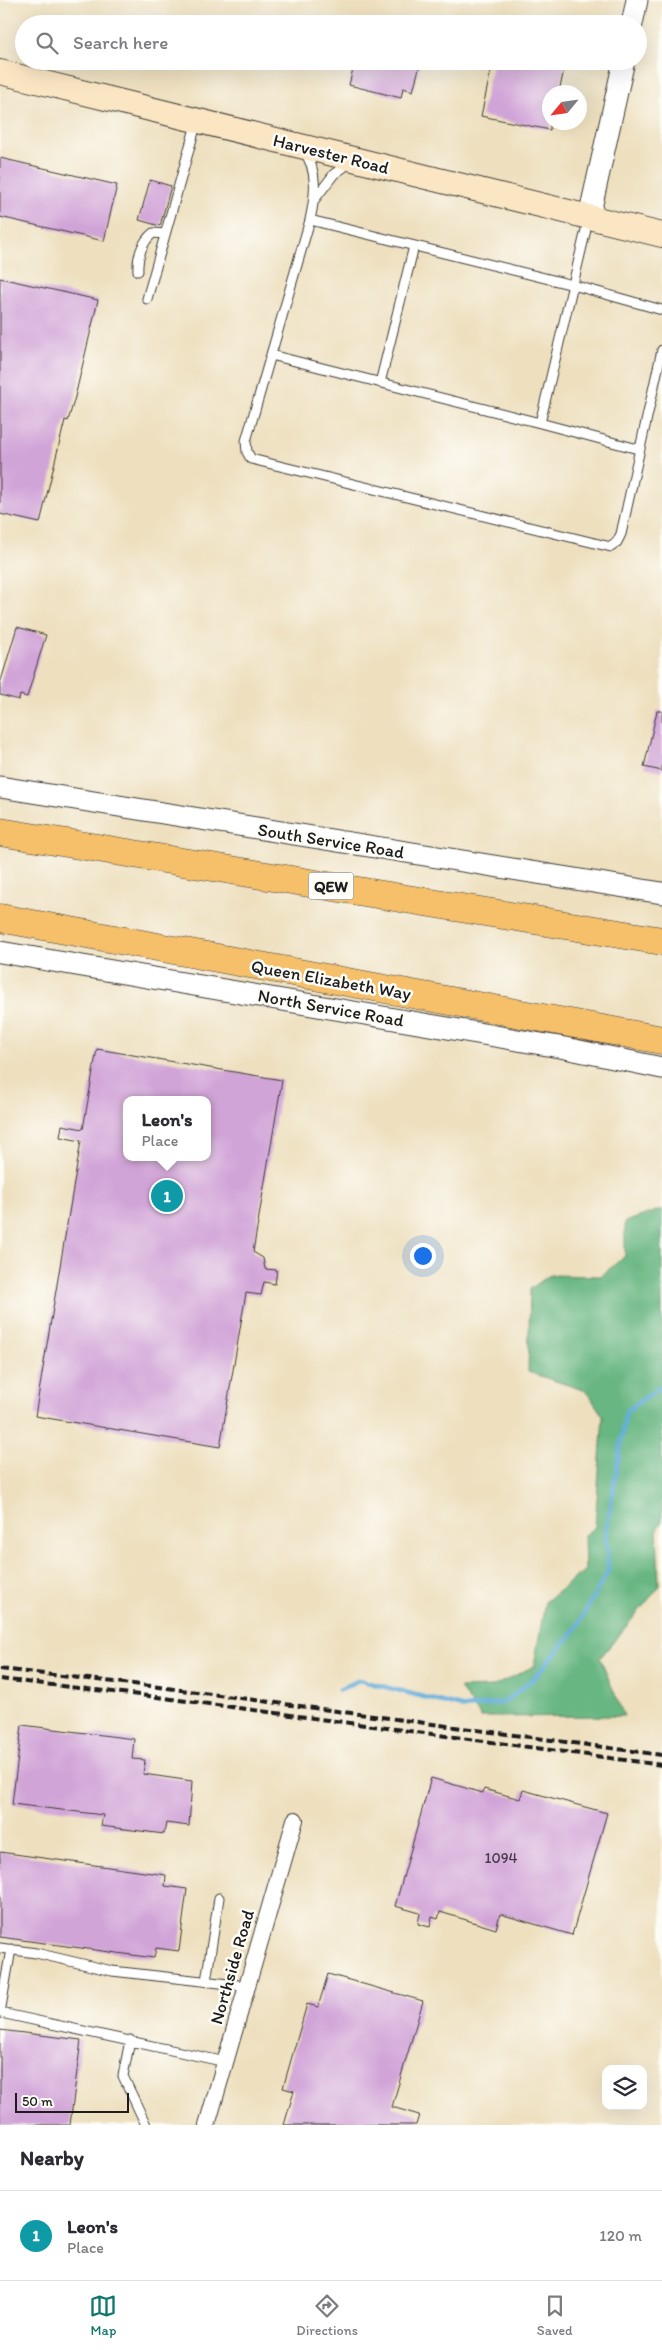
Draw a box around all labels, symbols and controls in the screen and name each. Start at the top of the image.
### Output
search box [15,15,647,70]
icon: search [33,29,61,57]
text: Search here [73,31,168,54]
north arrow [542,85,587,130]
street label: Harvester Road [271,129,392,179]
street label: South Service Road [256,819,406,863]
road number: QEW [308,872,354,899]
street label: Queen Elizabeth Way [249,955,413,1005]
street label: North Service Road [256,984,406,1032]
popup [123,1096,211,1161]
text: Leon's [141,1108,193,1131]
text: Place [141,1131,178,1150]
pin: 1 [151,1177,183,1215]
your location [410,1243,436,1269]
house number: 1094 [484,1849,518,1867]
street label: Northside Road [205,1907,259,2027]
map controls [602,2065,647,2110]
button: layers [602,2065,647,2110]
scale bar [15,2090,129,2113]
text: 50 m [22,2093,53,2110]
text: Nearby [20,2145,84,2170]
text: Leon's [67,2215,118,2238]
text: 1 [32,2226,40,2245]
text: 120 m [599,2226,642,2245]
text: Place [67,2238,104,2257]
tab: Map [89,2292,117,2339]
tab: Directions [296,2292,358,2339]
tab: Saved [537,2292,573,2339]

